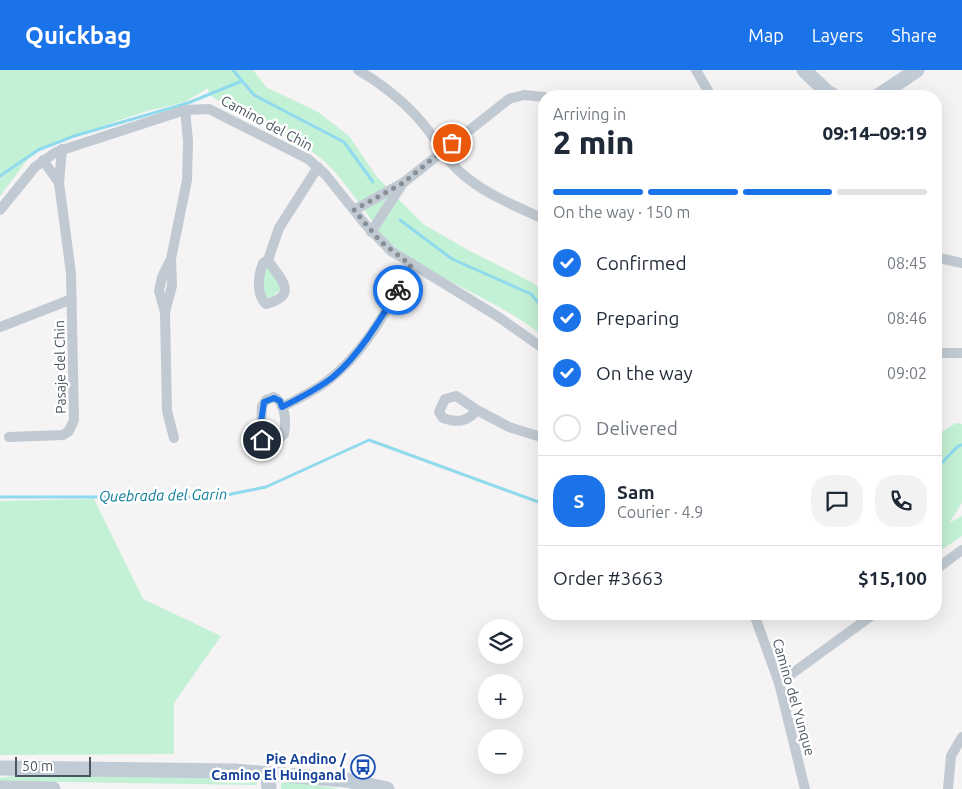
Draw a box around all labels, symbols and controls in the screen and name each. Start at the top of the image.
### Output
text: Quickbag [25,22,131,49]
text: Map [748,25,784,45]
text: Layers [812,25,863,45]
text: Share [891,25,937,45]
street label: Camino del Chin [218,92,316,154]
text: Arriving in [553,105,626,123]
pin [431,122,473,164]
text: 09:14–09:19 [822,122,927,144]
text: 2 min [553,124,634,160]
icon: bag [438,129,466,157]
text: On the way · 150 m [553,203,690,221]
icon: check [553,249,581,277]
text: Confirmed [596,252,687,274]
text: 08:45 [887,254,927,272]
courier [373,265,423,315]
icon: bike [384,276,412,304]
icon: check [553,304,581,332]
text: Preparing [596,307,680,329]
text: 08:46 [887,309,927,327]
street label: Pasaje del Chin [51,320,69,414]
icon: check [553,359,581,387]
text: On the way [596,362,693,384]
text: 09:02 [887,364,927,382]
text: Delivered [596,417,678,439]
pin [241,419,283,461]
icon: home [248,426,276,454]
button: chat [811,475,863,527]
button: phone [875,475,927,527]
text: Sam [617,481,655,503]
water label: Quebrada del Garin [99,485,227,506]
text: S [574,490,584,512]
text: Courier · 4.9 [617,503,703,521]
text: Order #3663 [553,567,663,589]
text: $15,100 [858,567,927,589]
map controls [478,619,523,774]
button: layers [478,619,523,664]
street label: Camino del Yunque [770,637,818,757]
button: + [478,674,523,719]
button: − [478,729,523,774]
place label: Pie Andino / Camino El Huinganal [211,751,347,783]
scale bar [15,754,91,777]
bus stop icon: Pie Andino / Camino El Huinganal [350,754,376,780]
text: 50 m [22,758,53,774]

